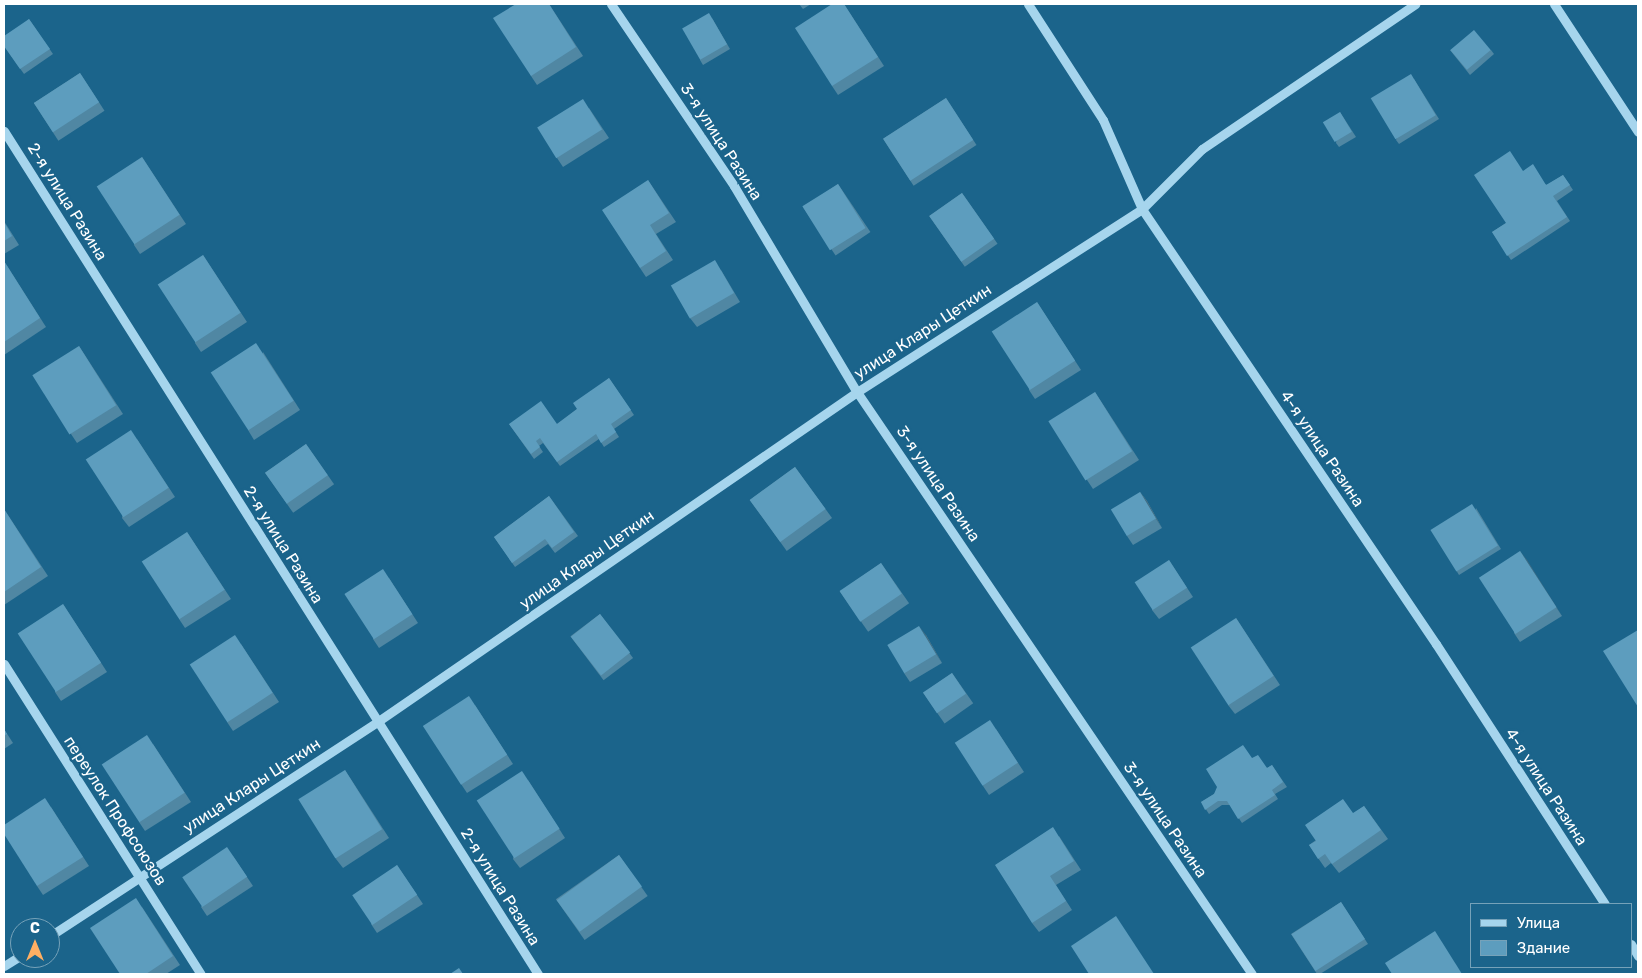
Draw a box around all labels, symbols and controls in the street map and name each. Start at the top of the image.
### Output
street label: 3-я улица Разина [676,80,766,204]
street label: 2-я улица Разина [23,140,111,264]
street label: улица Клары Цеткин [851,280,995,384]
street label: 4-я улица Разина [1276,387,1368,511]
street label: 3-я улица Разина [892,422,984,546]
street label: 2-я улица Разина [239,483,327,607]
street label: улица Клары Цеткин [516,506,658,614]
street label: 4-я улица Разина [1501,725,1591,849]
street label: переулок Профсоюзов [59,733,171,889]
street label: улица Клары Цеткин [180,734,324,838]
street label: 3-я улица Разина [1119,758,1211,882]
street label: 2-я улица Разина [456,825,544,949]
legend [1470,903,1632,968]
text: Улица [1517,914,1560,932]
north arrow [10,918,60,968]
text: С [30,920,40,937]
text: Здание [1517,939,1570,957]

